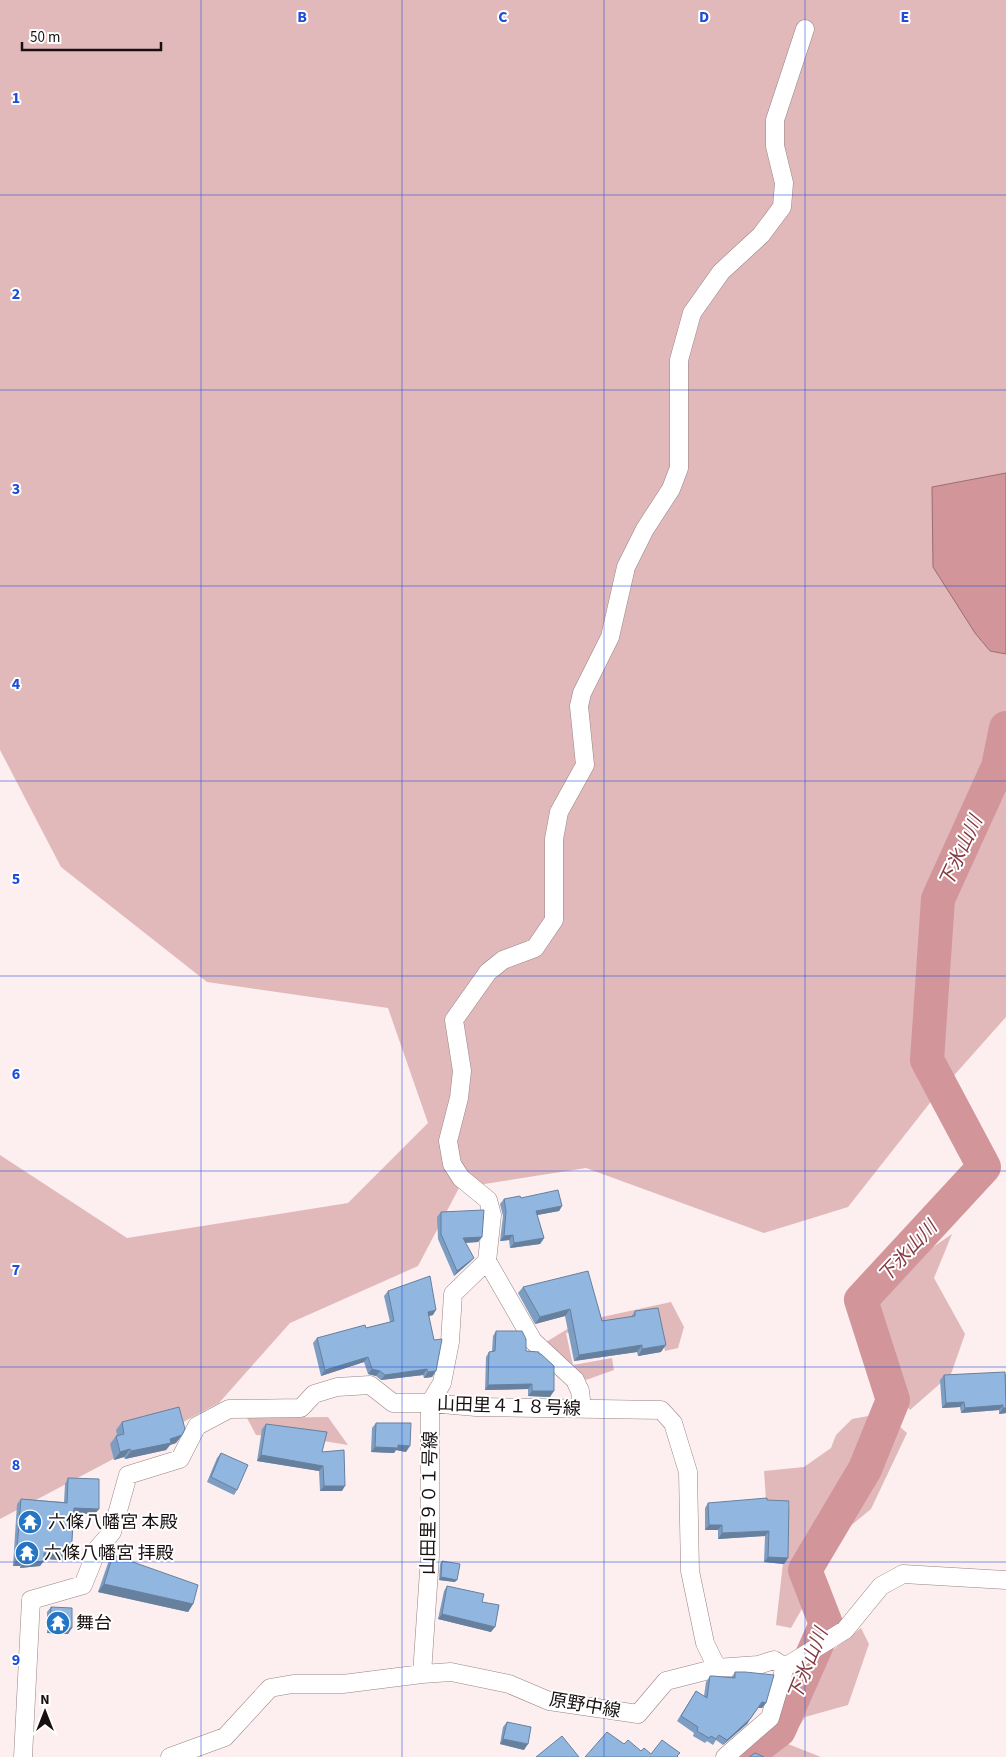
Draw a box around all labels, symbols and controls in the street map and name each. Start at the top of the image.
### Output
text: B [297,6,307,28]
text: C [498,6,508,28]
text: D [699,6,709,28]
text: E [901,6,909,28]
scale bar [22,20,161,52]
text: 50 m [30,27,60,48]
text: 1 [12,87,20,109]
text: 2 [12,283,20,305]
text: 3 [12,478,20,500]
text: 4 [12,673,21,695]
water label: 下氷山川 [933,810,990,892]
text: 5 [12,868,20,890]
text: 6 [12,1063,20,1085]
water label: 下氷山川 [872,1214,945,1289]
text: 7 [12,1259,20,1281]
street label: 山田里４１８号線 [437,1391,581,1422]
street label: 山田里９０１号線 [416,1431,443,1575]
text: 8 [12,1454,20,1476]
temple icon: 六條八幡宮 本殿 [17,1509,43,1535]
place label: 六條八幡宮 本殿 [48,1510,178,1535]
temple icon: 六條八幡宮 拝殿 [14,1540,40,1566]
place label: 六條八幡宮 拝殿 [44,1541,174,1566]
temple icon: 舞台 [45,1610,71,1636]
place label: 舞台 [76,1611,112,1636]
water label: 下氷山川 [782,1622,836,1705]
text: 9 [12,1649,20,1671]
north arrow [20,1687,70,1737]
street label: 原野中線 [547,1687,623,1724]
text: N [40,1690,50,1710]

